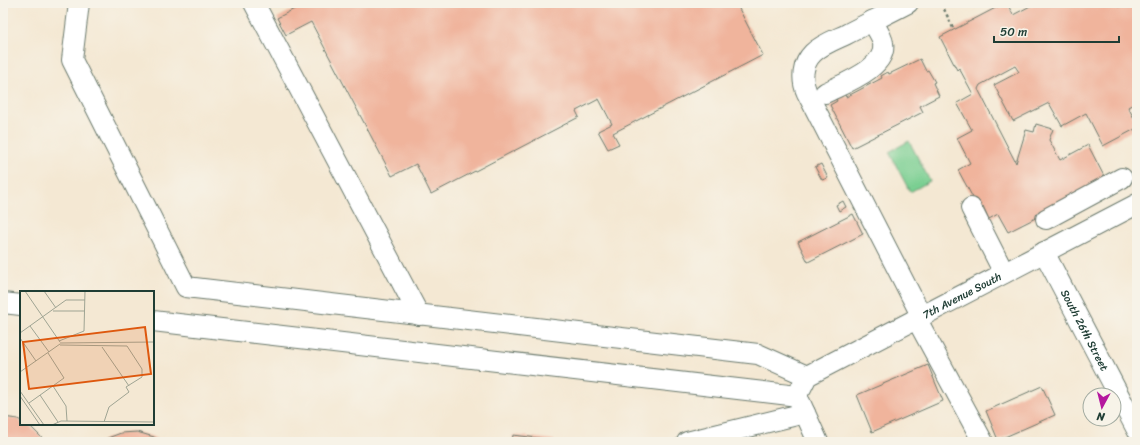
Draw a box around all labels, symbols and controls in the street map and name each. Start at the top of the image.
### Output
scale bar [994,18,1119,44]
text: 50 m [1000,21,1027,43]
street label: 7th Avenue South [919,267,1005,324]
street label: South 26th Street [1056,286,1114,374]
inset map [20,291,154,425]
north arrow [1082,387,1122,427]
text: N [1096,406,1107,426]

